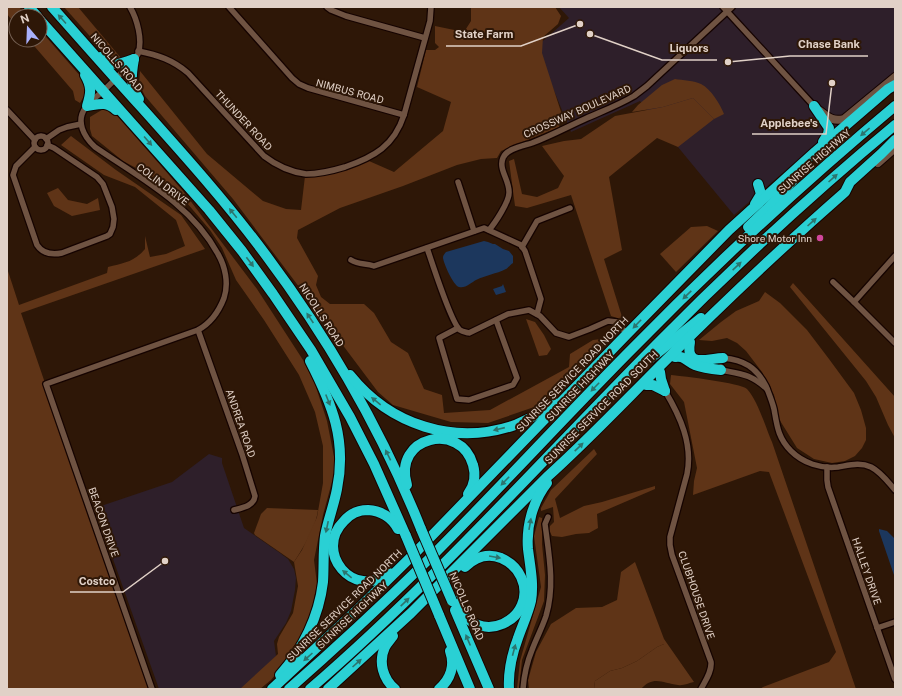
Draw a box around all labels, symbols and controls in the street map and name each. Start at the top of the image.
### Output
north arrow [8,8,48,48]
text: N [19,11,31,26]
one-way arrow [58,13,67,24]
callout: State Farm [446,23,521,46]
text: State Farm [455,28,513,40]
street label: NICOLLS ROAD [88,30,146,94]
callout: Chase Bank [790,33,868,56]
callout: Liquors [662,37,717,60]
text: Chase Bank [798,38,861,50]
text: Liquors [669,42,709,54]
street label: NIMBUS ROAD [315,76,385,106]
street label: CROSSWAY BOULEVARD [521,82,633,140]
street label: THUNDER ROAD [213,87,275,153]
callout: Applebee's [752,111,826,134]
text: Applebee's [760,117,818,129]
street label: SUNRISE HIGHWAY [775,126,853,196]
one-way arrow [860,127,871,136]
one-way arrow [144,136,153,146]
street label: COLIN DRIVE [135,160,191,208]
one-way arrow [829,174,838,183]
one-way arrow [229,207,238,218]
one-way arrow [806,217,817,226]
place label: Shore Motor Inn [738,232,812,244]
marker: Shore Motor Inn [815,233,825,243]
one-way arrow [246,256,254,267]
one-way arrow [732,261,742,270]
street label: NICOLLS ROAD [297,281,347,349]
one-way arrow [682,290,692,300]
one-way arrow [306,312,313,324]
street label: SUNRISE SERVICE ROAD NORTH [514,314,630,434]
one-way arrow [633,319,642,329]
street label: SUNRISE SERVICE ROAD SOUTH [542,348,660,466]
street label: SUNRISE HIGHWAY [544,349,616,423]
one-way arrow [590,382,600,392]
street label: ANDREA ROAD [224,387,258,459]
one-way arrow [326,394,332,406]
one-way arrow [371,397,382,406]
one-way arrow [492,427,505,433]
one-way arrow [574,442,584,452]
one-way arrow [385,449,391,461]
one-way arrow [501,476,510,485]
street label: BEACON DRIVE [86,485,122,559]
one-way arrow [527,518,533,530]
one-way arrow [324,521,330,533]
street label: HALLEY DRIVE [850,536,884,606]
street label: SUNRISE SERVICE ROAD NORTH [284,547,404,663]
street label: CLUBHOUSE DRIVE [676,549,718,641]
one-way arrow [488,554,501,560]
callout: Costco [70,569,123,592]
one-way arrow [341,569,352,578]
street label: NICOLLS ROAD [447,570,487,642]
text: Costco [79,575,115,587]
street label: SUNRISE HIGHWAY [314,579,390,651]
one-way arrow [400,597,410,607]
one-way arrow [465,635,471,646]
one-way arrow [511,644,517,656]
one-way arrow [303,652,312,661]
one-way arrow [353,659,362,668]

